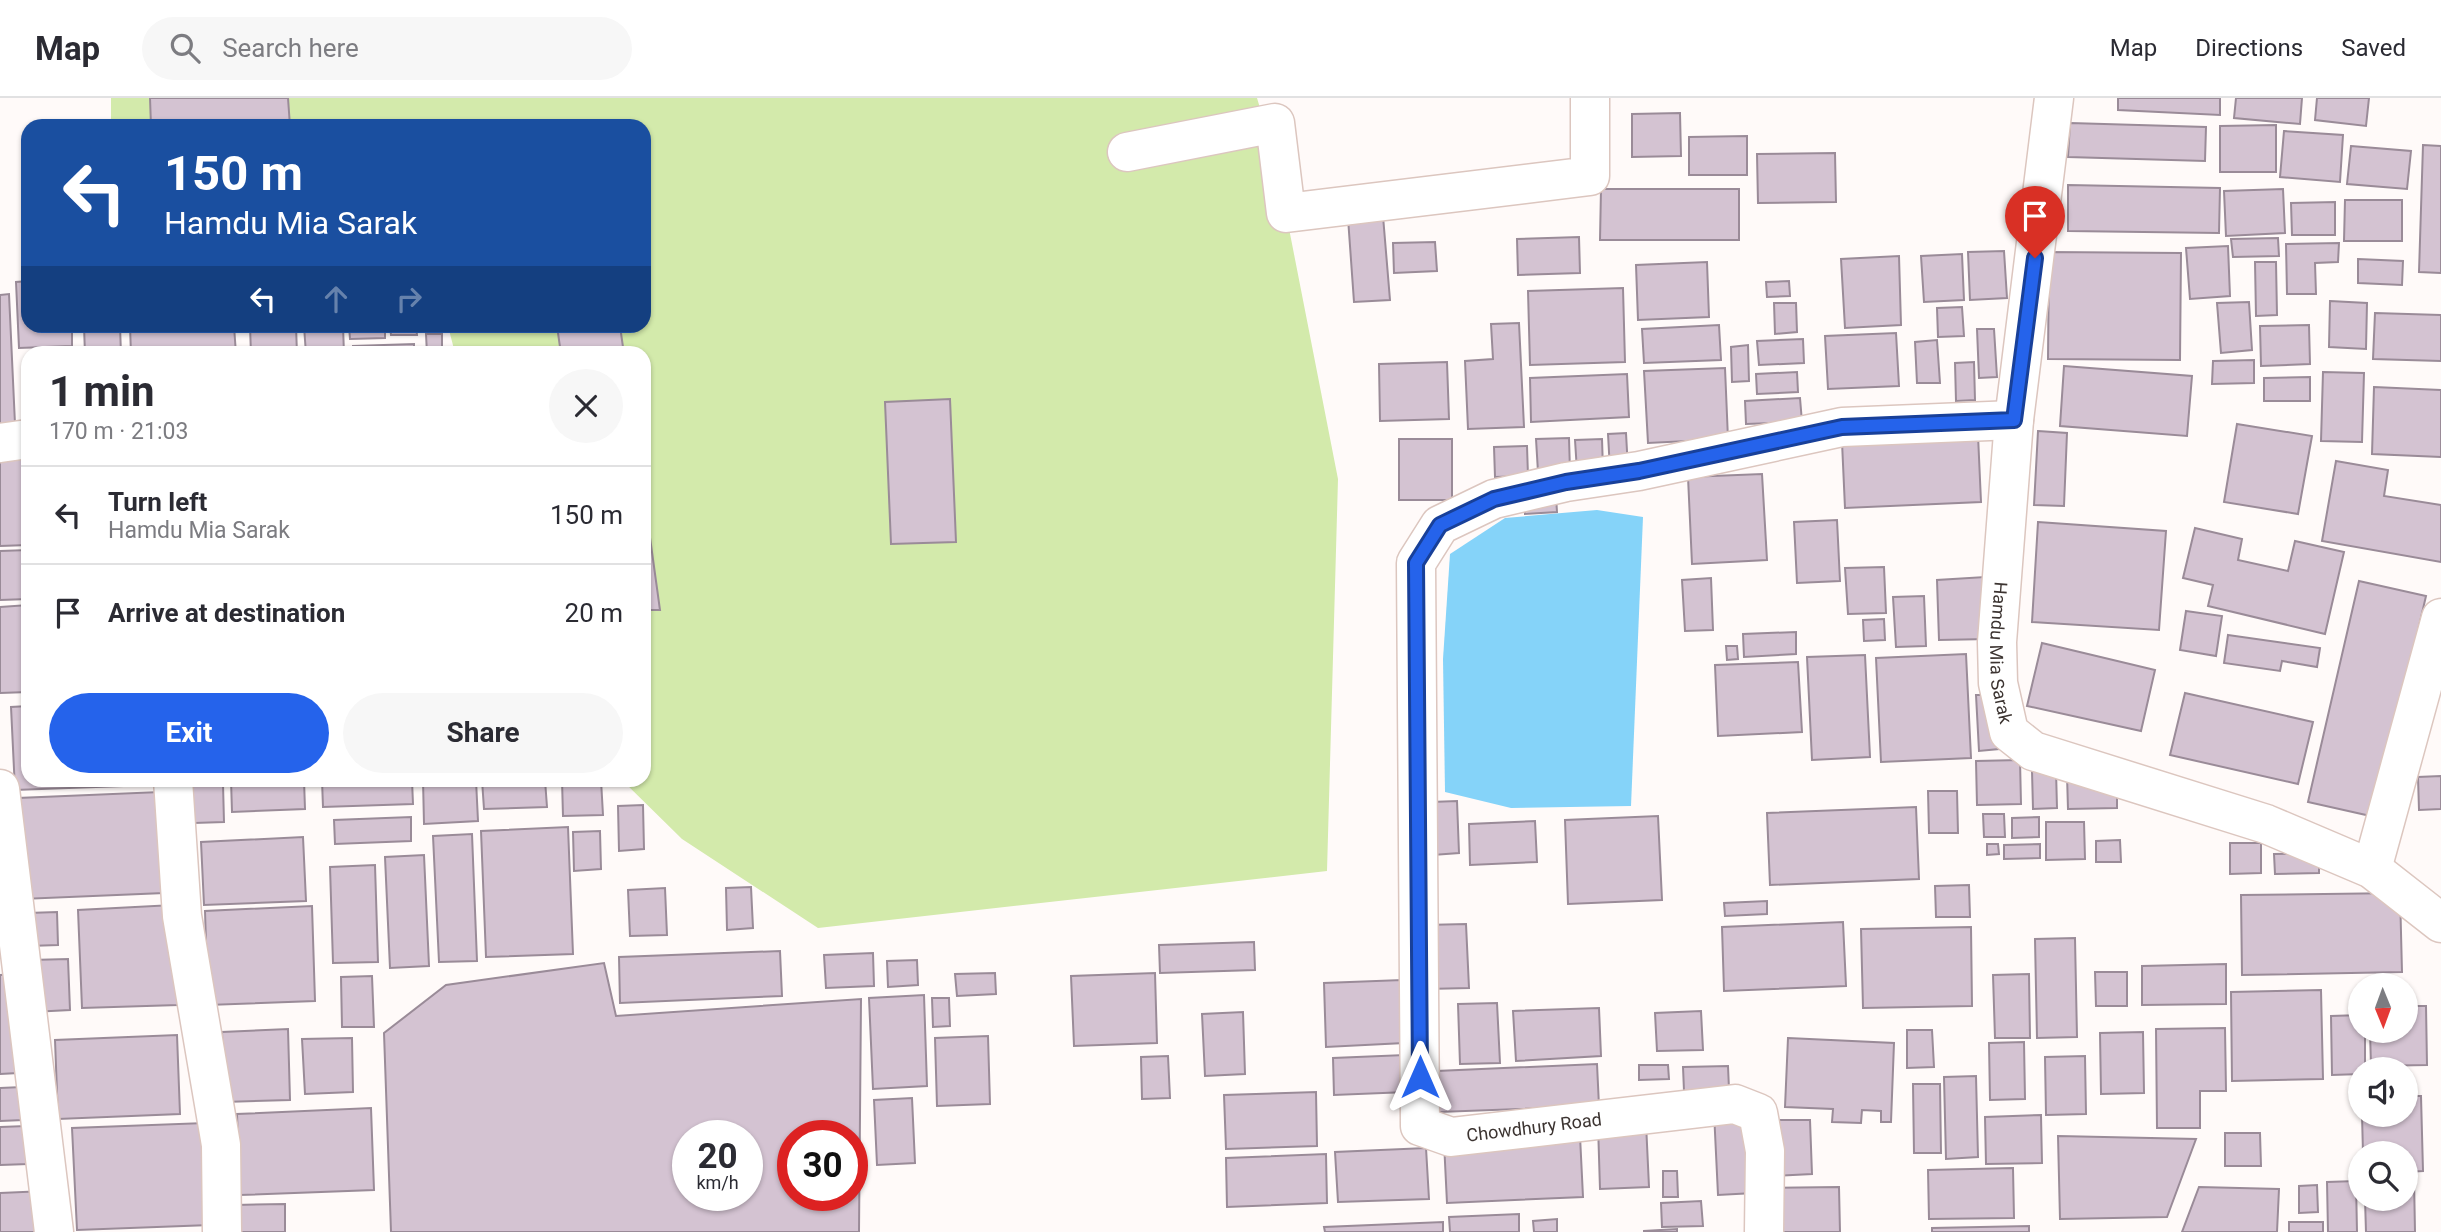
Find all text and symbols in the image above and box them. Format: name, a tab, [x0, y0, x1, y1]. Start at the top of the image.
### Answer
search box	[142, 17, 632, 80]
text: Map	[35, 29, 100, 68]
icon: search	[166, 29, 204, 67]
text: Search here	[222, 33, 359, 63]
text: Map	[2110, 34, 2157, 62]
text: Directions	[2195, 34, 2303, 62]
text: Saved	[2341, 34, 2406, 62]
text: 150 m	[164, 145, 303, 202]
icon: left	[49, 147, 140, 238]
pin	[2005, 186, 2065, 258]
icon: arrive	[2016, 197, 2054, 235]
text: Hamdu Mia Sarak	[164, 204, 417, 242]
icon: left	[244, 280, 282, 318]
icon: ahead	[317, 280, 355, 318]
icon: right	[390, 280, 428, 318]
text: 1 min	[49, 367, 155, 416]
button: close	[549, 369, 623, 443]
text: 170 m · 21:03	[49, 418, 188, 445]
text: Turn left	[108, 487, 207, 517]
icon: left	[49, 496, 87, 534]
text: 150 m	[550, 500, 623, 530]
text: Hamdu Mia Sarak	[108, 517, 290, 544]
street label: Hamdu Mia Sarak	[1986, 581, 2017, 726]
icon: arrive	[49, 594, 87, 632]
text: Arrive at destination	[108, 598, 345, 628]
text: 20 m	[565, 598, 623, 628]
button: Exit	[49, 693, 329, 773]
button: Share	[343, 693, 623, 773]
north arrow	[2348, 973, 2418, 1043]
map controls	[2348, 973, 2418, 1211]
position arrow	[1383, 1040, 1457, 1114]
button: sound	[2348, 1057, 2418, 1127]
street label: Chowdhury Road	[1465, 1108, 1603, 1146]
speed limit sign: 30	[777, 1120, 868, 1211]
text: 20	[697, 1136, 738, 1177]
button: search	[2348, 1141, 2418, 1211]
text: km/h	[696, 1172, 739, 1193]

